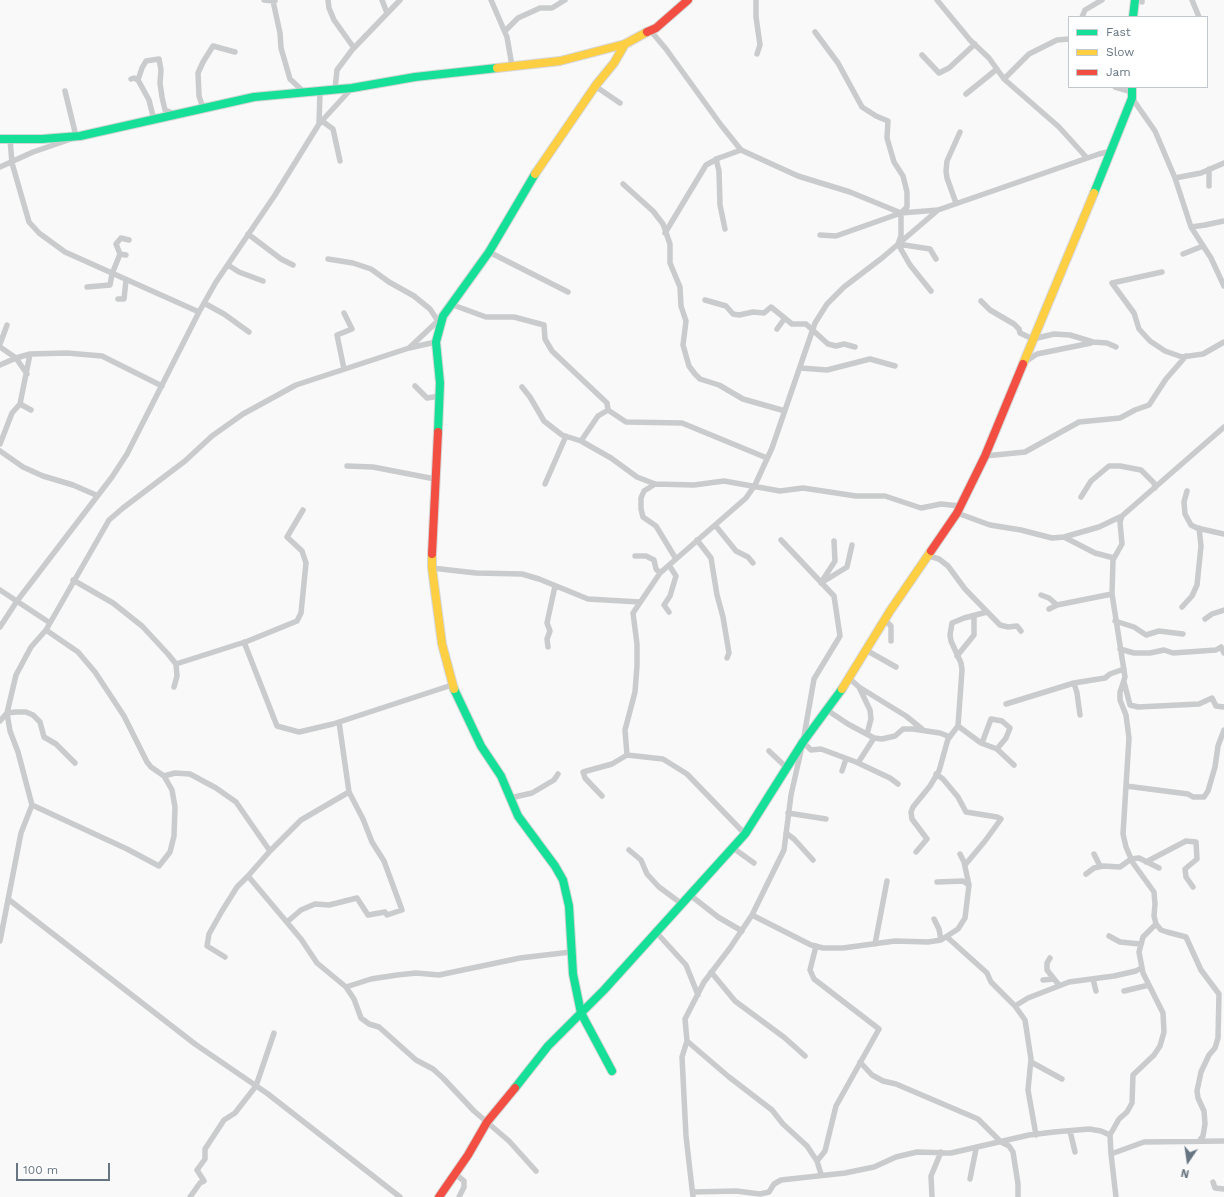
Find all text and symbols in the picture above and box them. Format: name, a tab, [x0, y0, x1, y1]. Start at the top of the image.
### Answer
legend	[1068, 16, 1208, 88]
text: Fast	[1106, 25, 1131, 39]
text: Slow	[1106, 45, 1134, 59]
text: Jam	[1106, 65, 1131, 79]
north arrow	[1168, 1141, 1208, 1181]
scale bar	[18, 1155, 112, 1181]
text: 100 m	[23, 1163, 58, 1177]
text: N	[1180, 1166, 1191, 1180]

